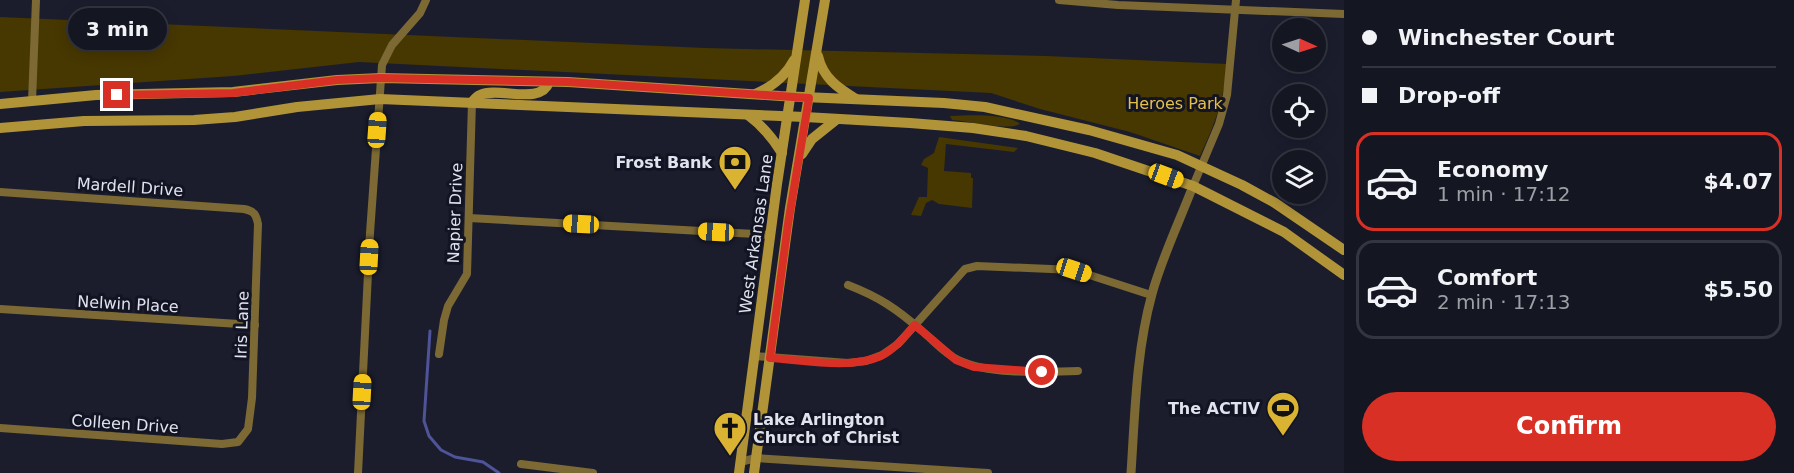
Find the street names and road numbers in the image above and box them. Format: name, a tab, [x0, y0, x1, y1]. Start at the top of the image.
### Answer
street label: West Arkansas Lane	[735, 153, 777, 315]
street label: Napier Drive	[444, 162, 466, 264]
street label: Mardell Drive	[76, 174, 184, 200]
street label: Iris Lane	[231, 291, 253, 359]
street label: Nelwin Place	[77, 292, 179, 316]
street label: Colleen Drive	[71, 411, 179, 437]

